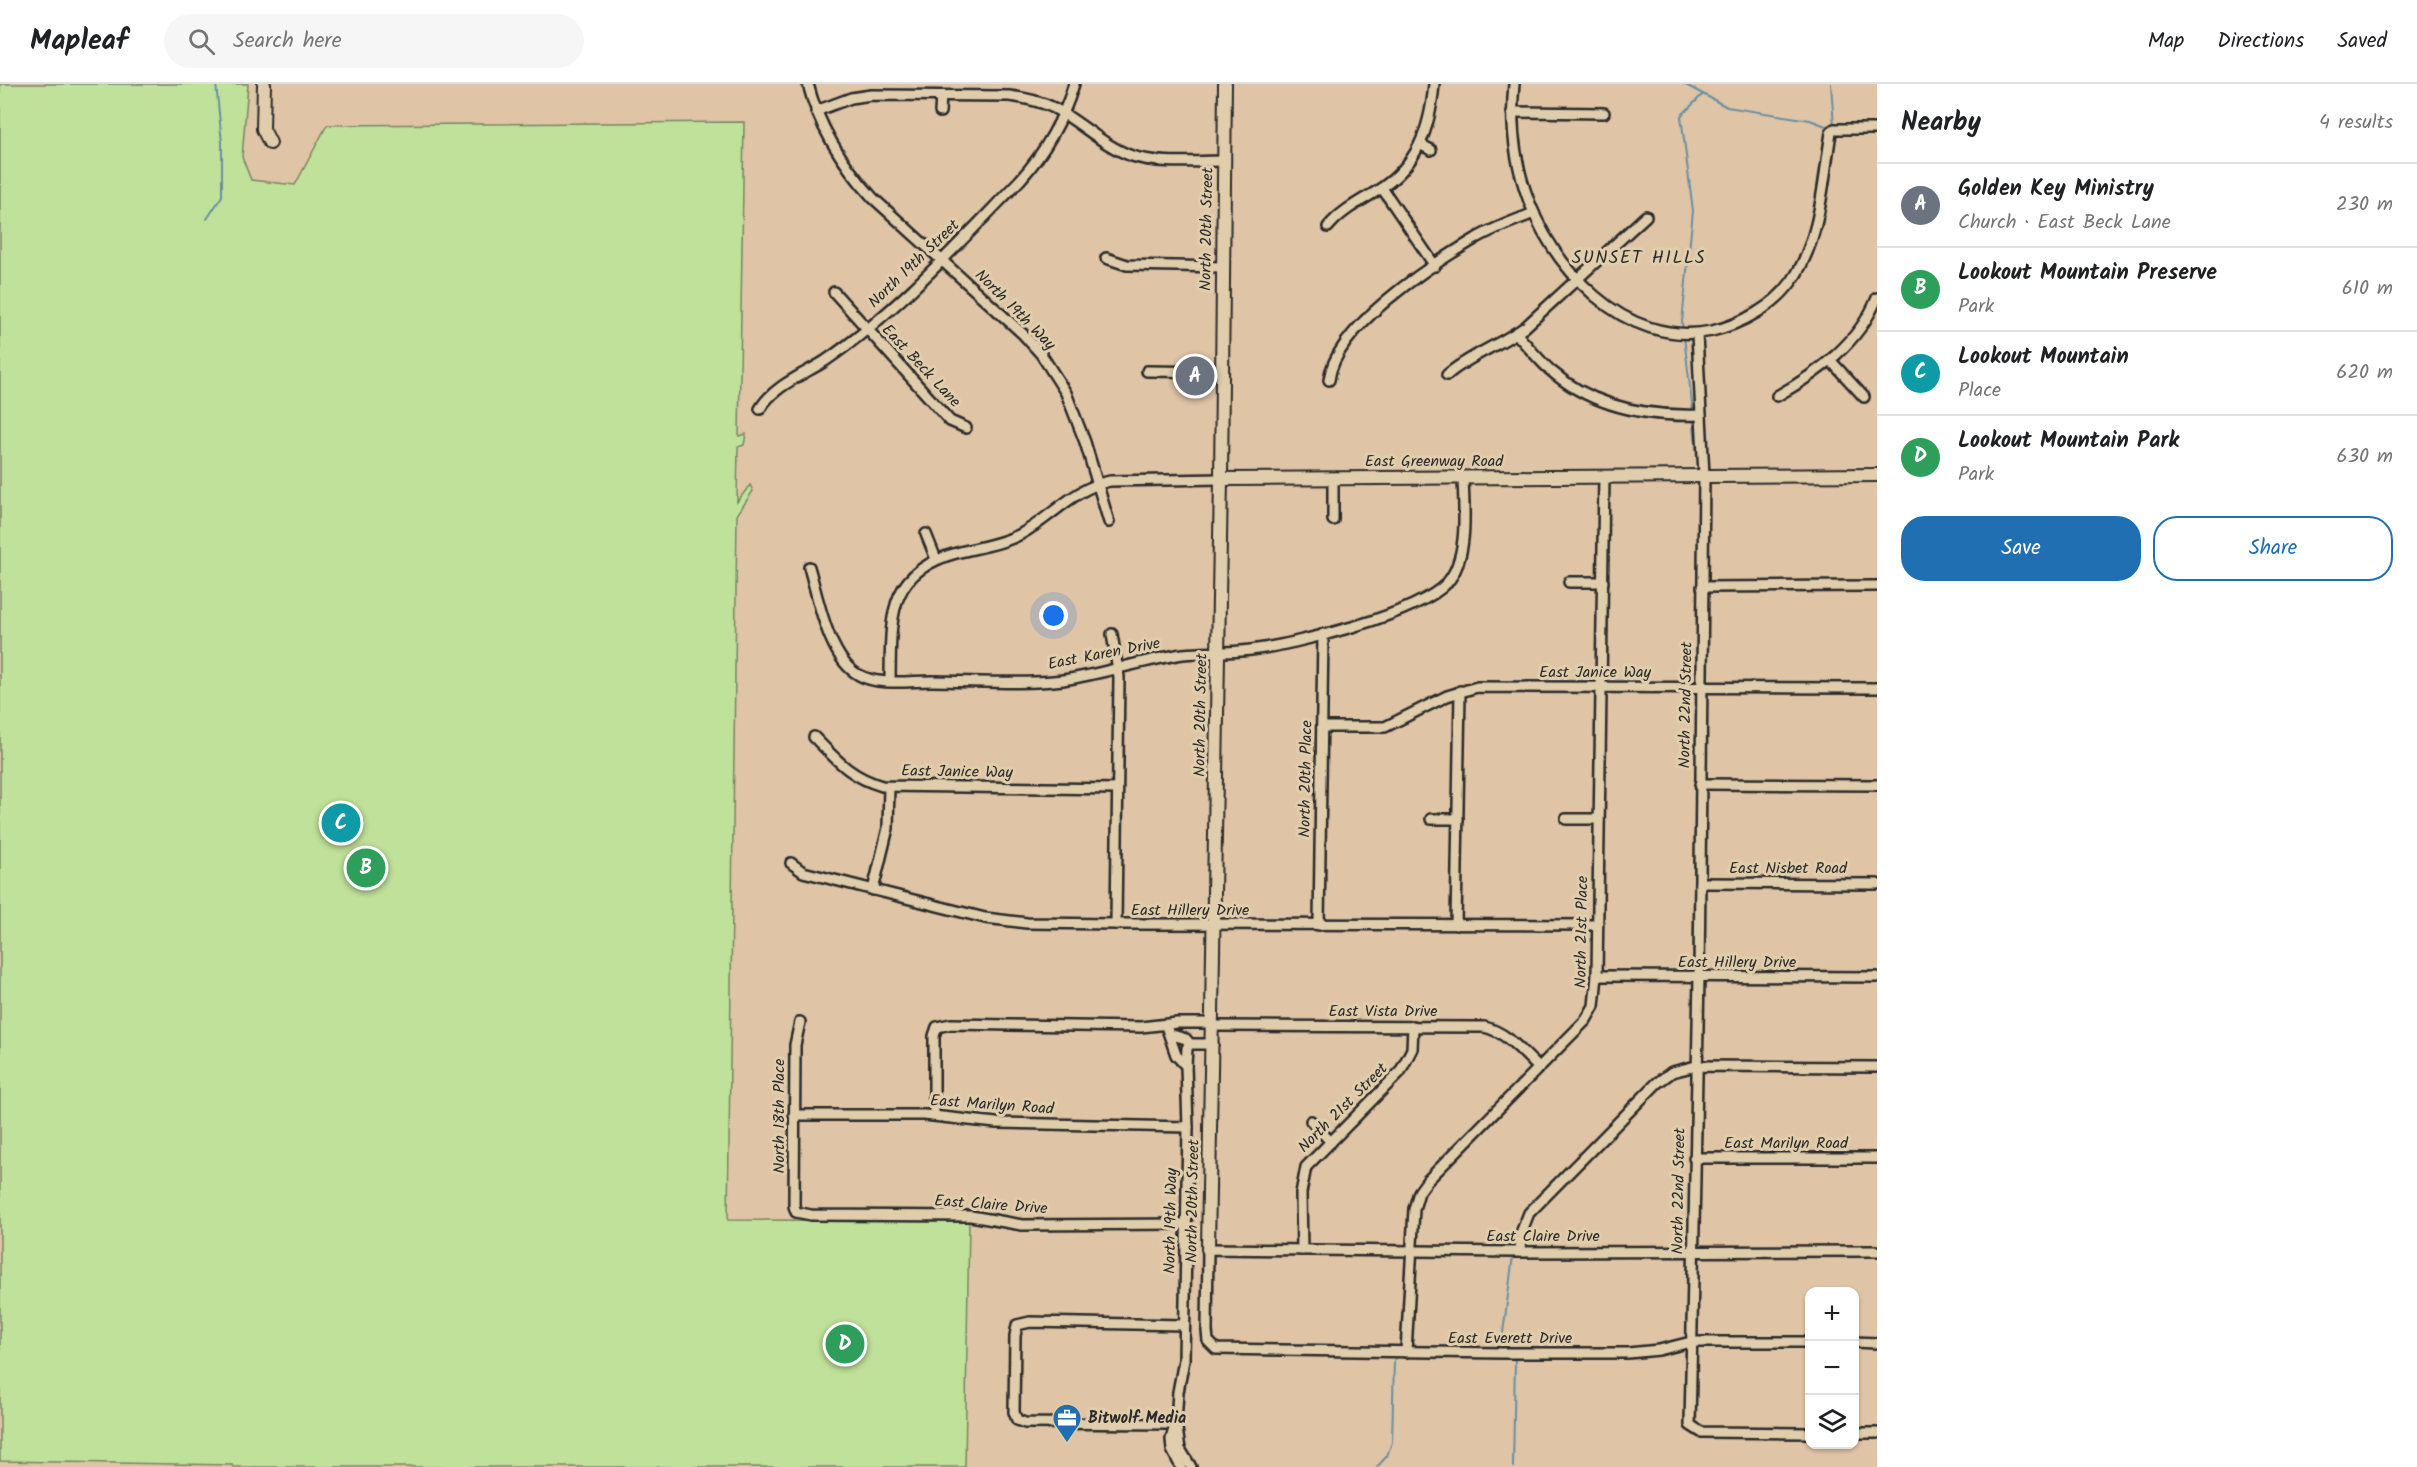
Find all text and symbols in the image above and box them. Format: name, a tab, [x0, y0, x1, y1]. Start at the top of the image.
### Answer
search box	[164, 14, 584, 68]
text: Mapleaf	[30, 19, 128, 64]
text: Search here	[233, 24, 342, 59]
icon: search	[185, 25, 218, 58]
text: Map	[2148, 25, 2184, 58]
text: Directions	[2217, 25, 2304, 58]
text: Saved	[2337, 25, 2387, 58]
text: Nearby	[1901, 102, 1981, 144]
text: 4 results	[2319, 107, 2393, 139]
street label: North 20th Street	[1193, 166, 1221, 291]
text: Golden Key Ministry	[1958, 172, 2154, 207]
text: A	[1914, 189, 1927, 221]
text: 230 m	[2336, 189, 2393, 221]
text: Church · East Beck Lane	[1958, 207, 2171, 239]
street label: North 19th Street	[862, 213, 966, 314]
district label: SUNSET HILLS	[1572, 244, 1706, 273]
text: Lookout Mountain Preserve	[1958, 256, 2217, 291]
street label: North 19th Way	[969, 264, 1062, 357]
text: B	[1914, 273, 1927, 305]
text: 610 m	[2342, 273, 2393, 305]
text: Park	[1958, 291, 1994, 323]
street label: East Beck Lane	[875, 318, 967, 414]
text: Lookout Mountain	[1958, 340, 2129, 375]
pin: A	[1176, 354, 1214, 398]
text: C	[1914, 357, 1927, 389]
text: 620 m	[2336, 357, 2393, 389]
text: Place	[1958, 375, 2001, 407]
text: Lookout Mountain Park	[1958, 424, 2179, 459]
text: D	[1914, 441, 1927, 473]
text: 630 m	[2337, 441, 2393, 473]
street label: East Greenway Road	[1365, 449, 1504, 474]
text: Park	[1958, 459, 1994, 491]
button: Save	[1901, 516, 2141, 581]
button: Share	[2153, 516, 2393, 581]
your location	[1039, 601, 1068, 630]
street label: East Karen Drive	[1046, 631, 1162, 677]
street label: North 22nd Street	[1672, 641, 1700, 769]
street label: North 20th Street	[1187, 652, 1215, 777]
street label: East Janice Way	[1539, 660, 1651, 685]
street label: North 20th Place	[1292, 720, 1320, 838]
street label: East Janice Way	[901, 759, 1014, 785]
pin: C	[322, 800, 360, 846]
pin: B	[346, 846, 386, 890]
street label: East Nisbet Road	[1729, 856, 1848, 881]
street label: North 21st Place	[1569, 875, 1595, 989]
street label: East Hillery Drive	[1131, 898, 1249, 923]
street label: East Hillery Drive	[1678, 950, 1796, 975]
street label: East Vista Drive	[1329, 999, 1437, 1024]
street label: North 21st Street	[1292, 1057, 1394, 1159]
street label: North 18th Place	[767, 1059, 792, 1173]
street label: East Marilyn Road	[929, 1088, 1056, 1122]
street label: North 22nd Street	[1665, 1127, 1693, 1255]
street label: East Marilyn Road	[1724, 1131, 1849, 1156]
street label: North 20th Street	[1179, 1138, 1207, 1263]
street label: North 19th Way	[1158, 1167, 1184, 1274]
street label: East Claire Drive	[934, 1189, 1048, 1221]
street label: East Claire Drive	[1486, 1224, 1600, 1249]
map controls	[1805, 1287, 1859, 1449]
button: +	[1805, 1287, 1859, 1341]
pin: D	[826, 1322, 864, 1366]
street label: East Everett Drive	[1448, 1326, 1572, 1351]
button: −	[1805, 1341, 1859, 1395]
button: layers	[1805, 1395, 1859, 1449]
office icon: Bitwolf Media	[1051, 1402, 1083, 1444]
place label: Bitwolf Media	[1088, 1406, 1186, 1431]

